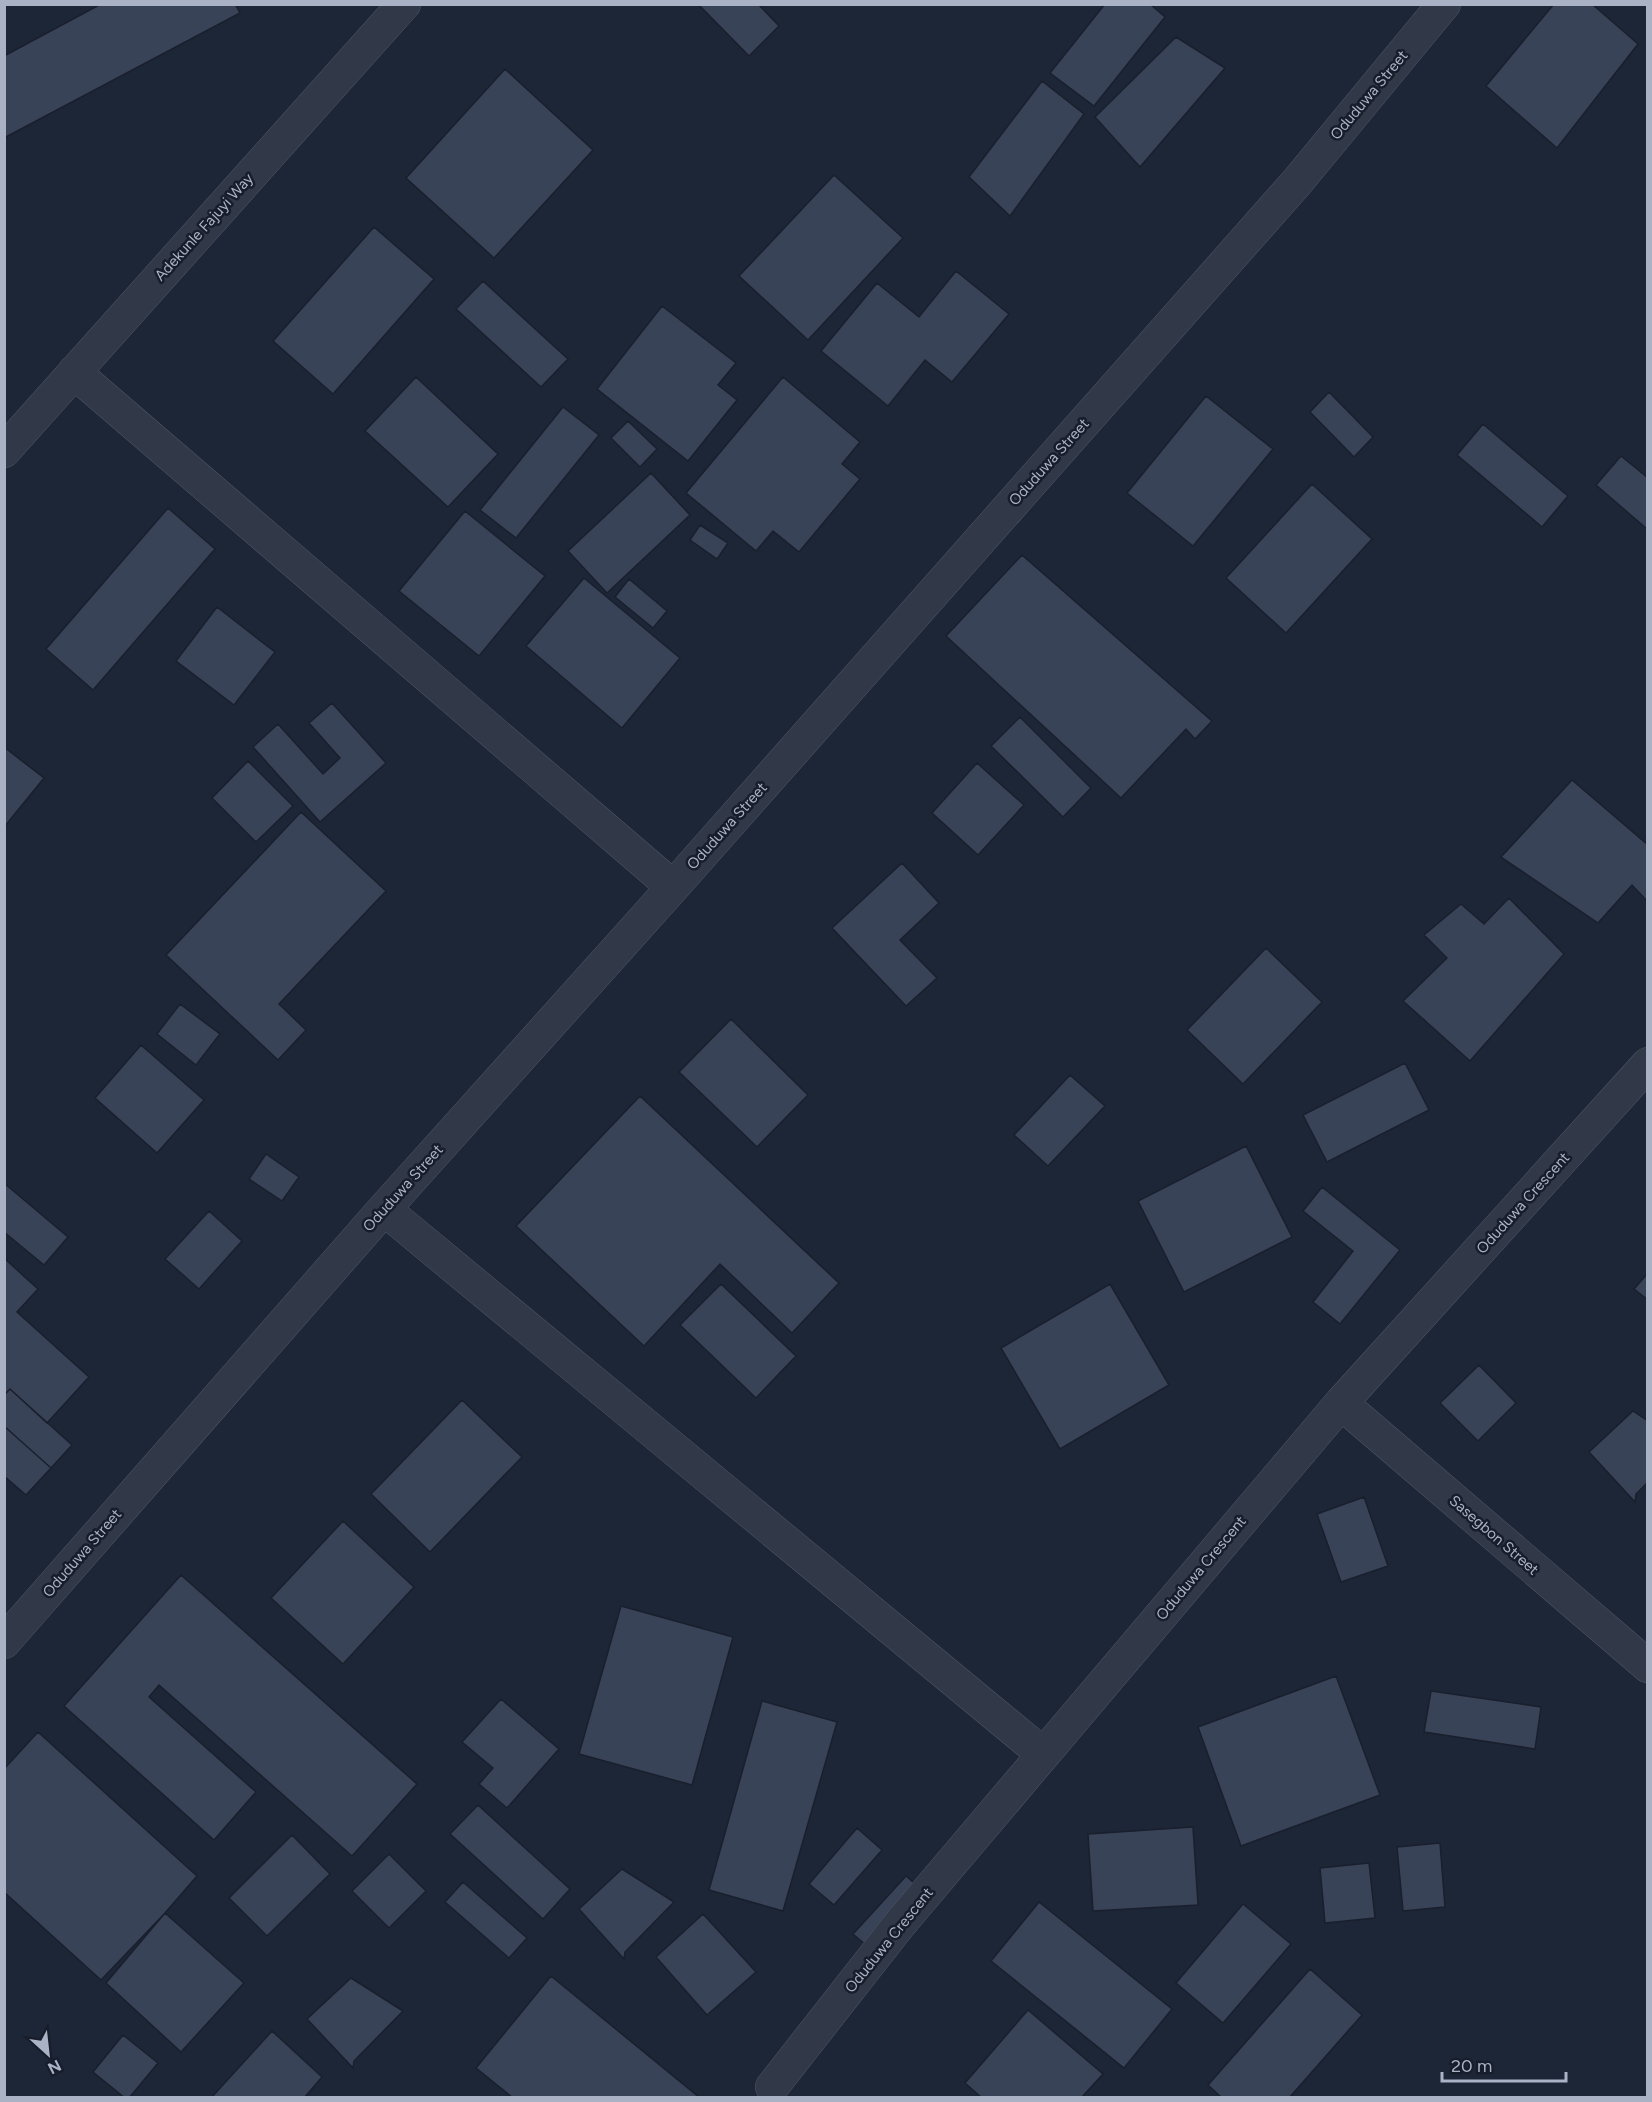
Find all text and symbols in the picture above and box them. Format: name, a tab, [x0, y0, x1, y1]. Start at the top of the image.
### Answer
street label: Oduduwa Street	[1326, 46, 1412, 143]
street label: Adekunle Fajuyi Way	[151, 169, 257, 285]
street label: Oduduwa Street	[1005, 415, 1093, 509]
street label: Oduduwa Street	[683, 779, 771, 873]
street label: Oduduwa Street	[359, 1141, 447, 1235]
street label: Oduduwa Crescent	[1473, 1148, 1574, 1257]
street label: Sasegbon Street	[1446, 1491, 1543, 1579]
street label: Oduduwa Street	[39, 1505, 125, 1601]
street label: Oduduwa Crescent	[1152, 1512, 1250, 1624]
street label: Oduduwa Crescent	[841, 1883, 937, 1996]
north arrow	[18, 2024, 78, 2084]
scale bar	[1442, 2045, 1566, 2083]
text: 20 m	[1451, 2055, 1492, 2077]
text: N	[45, 2056, 64, 2078]

